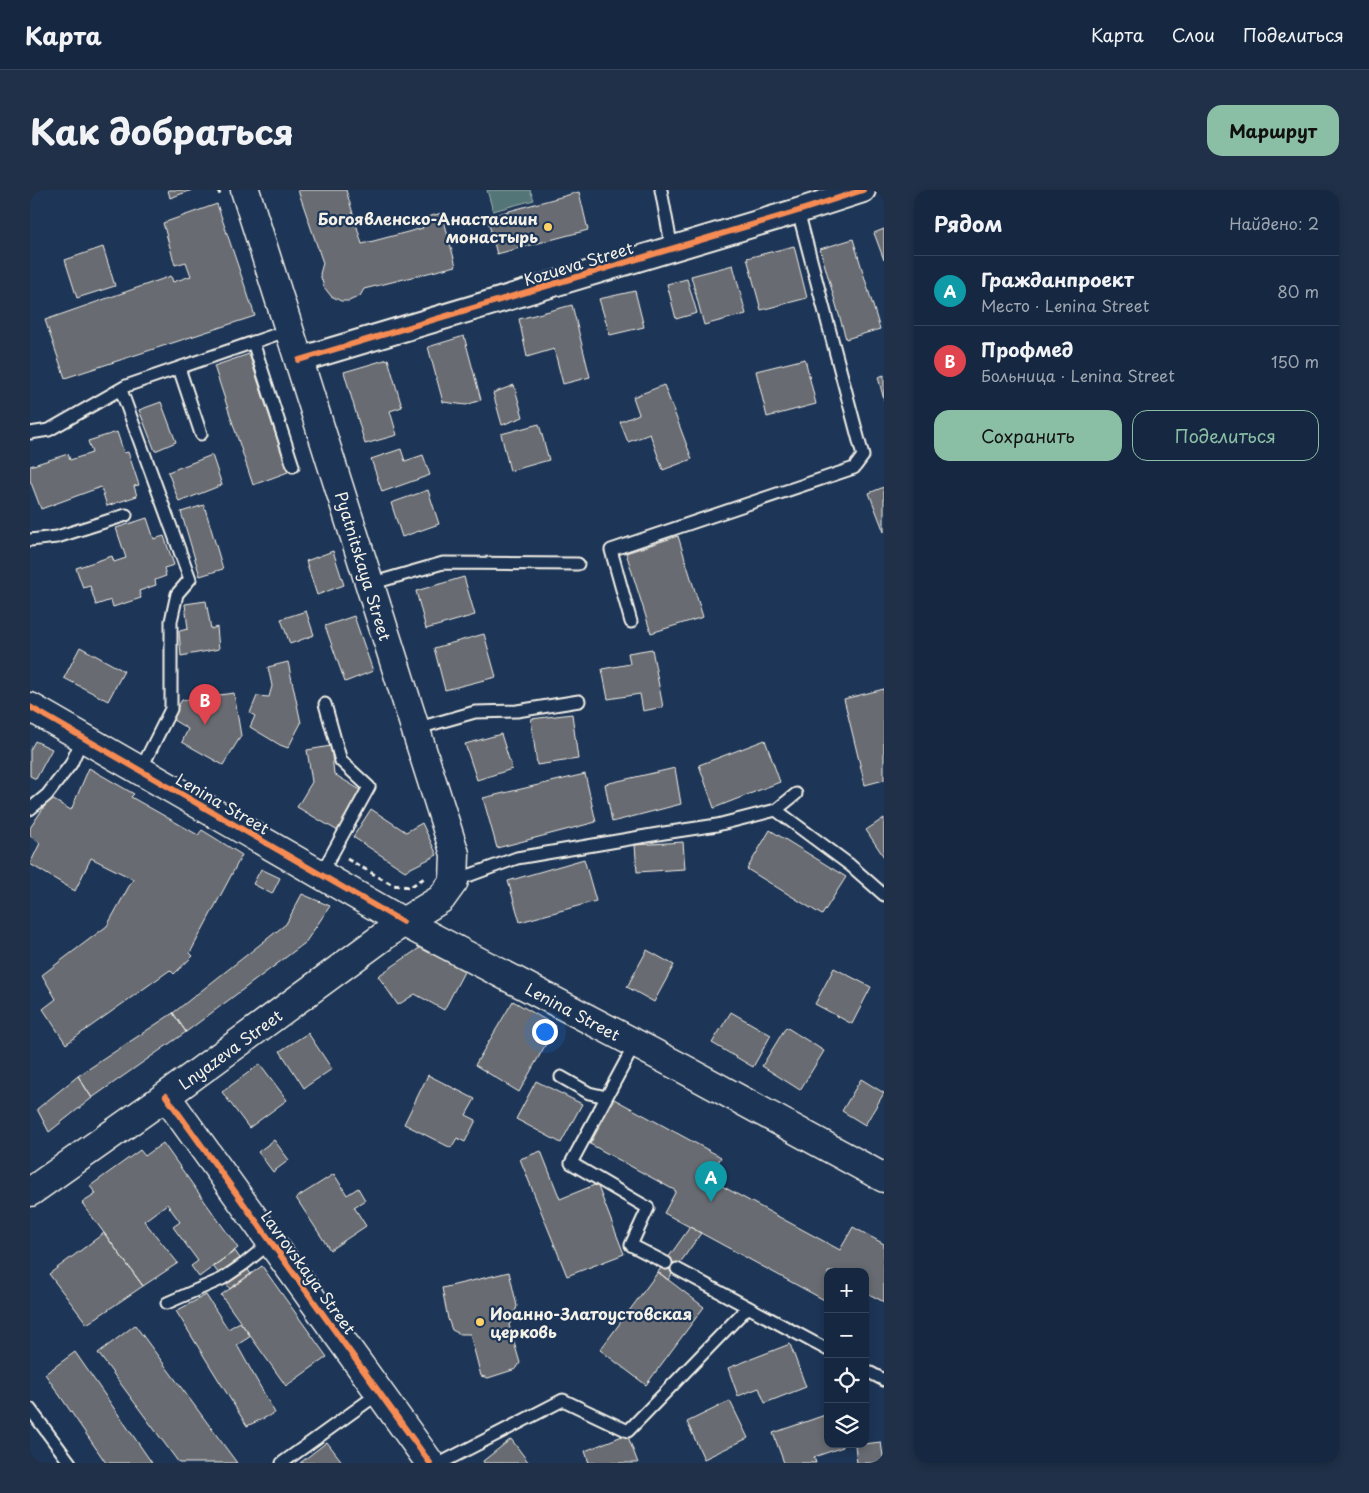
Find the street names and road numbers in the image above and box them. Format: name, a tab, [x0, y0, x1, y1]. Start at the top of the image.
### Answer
street label: Kozueva Street	[520, 235, 636, 291]
street label: Pyatnitskaya Street	[330, 489, 398, 644]
street label: Lenina Street	[172, 767, 275, 840]
street label: Lenina Street	[521, 976, 625, 1046]
street label: Lnyazeva Street	[173, 1003, 287, 1095]
street label: Lavrovskaya Street	[256, 1205, 362, 1339]

